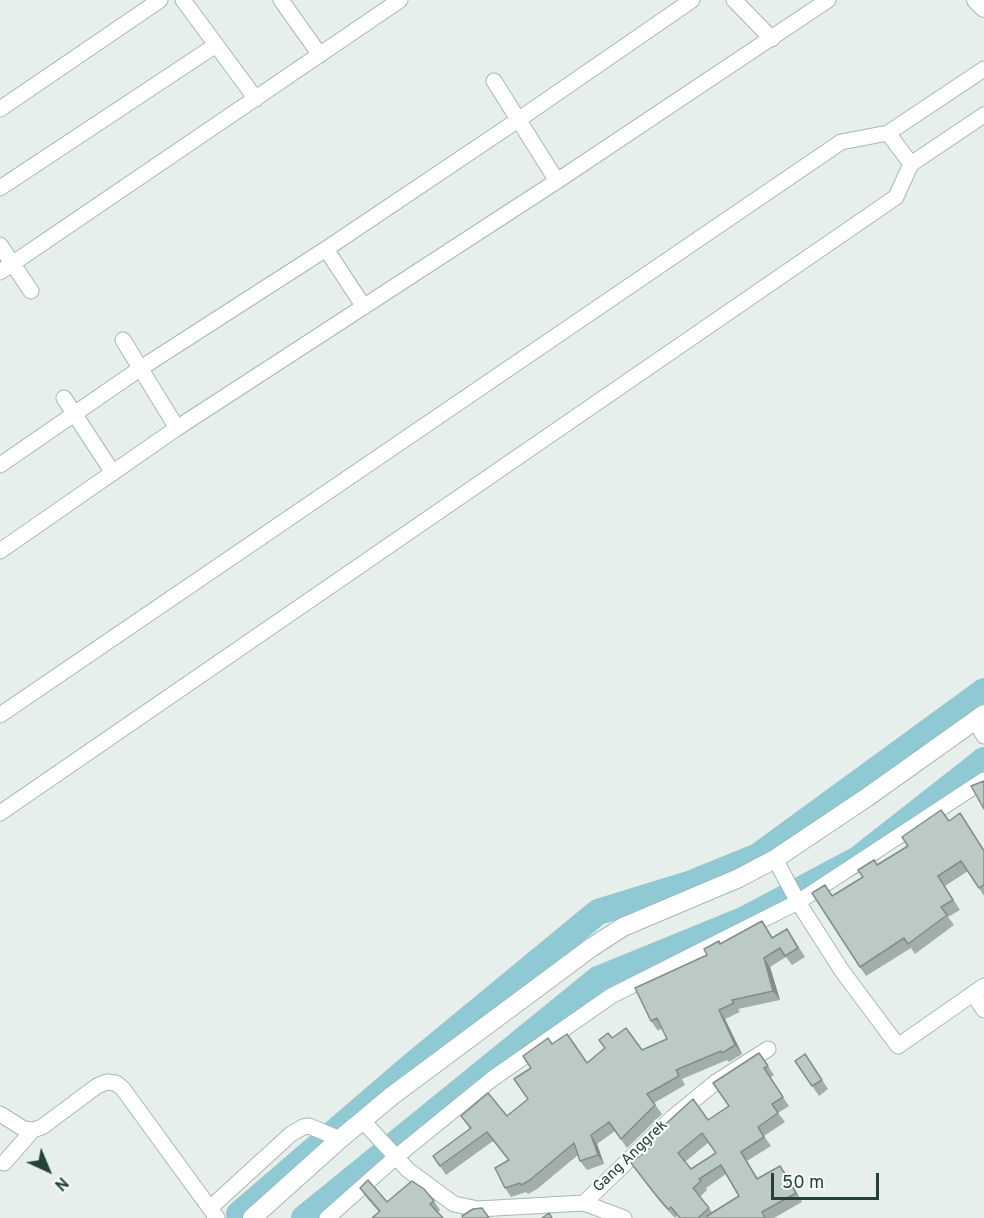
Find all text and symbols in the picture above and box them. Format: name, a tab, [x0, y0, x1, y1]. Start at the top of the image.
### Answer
street label: Gang Anggrek	[590, 1117, 672, 1197]
north arrow	[18, 1140, 78, 1200]
scale bar	[774, 1161, 882, 1199]
text: N	[49, 1172, 72, 1194]
text: 50 m	[782, 1172, 824, 1195]

